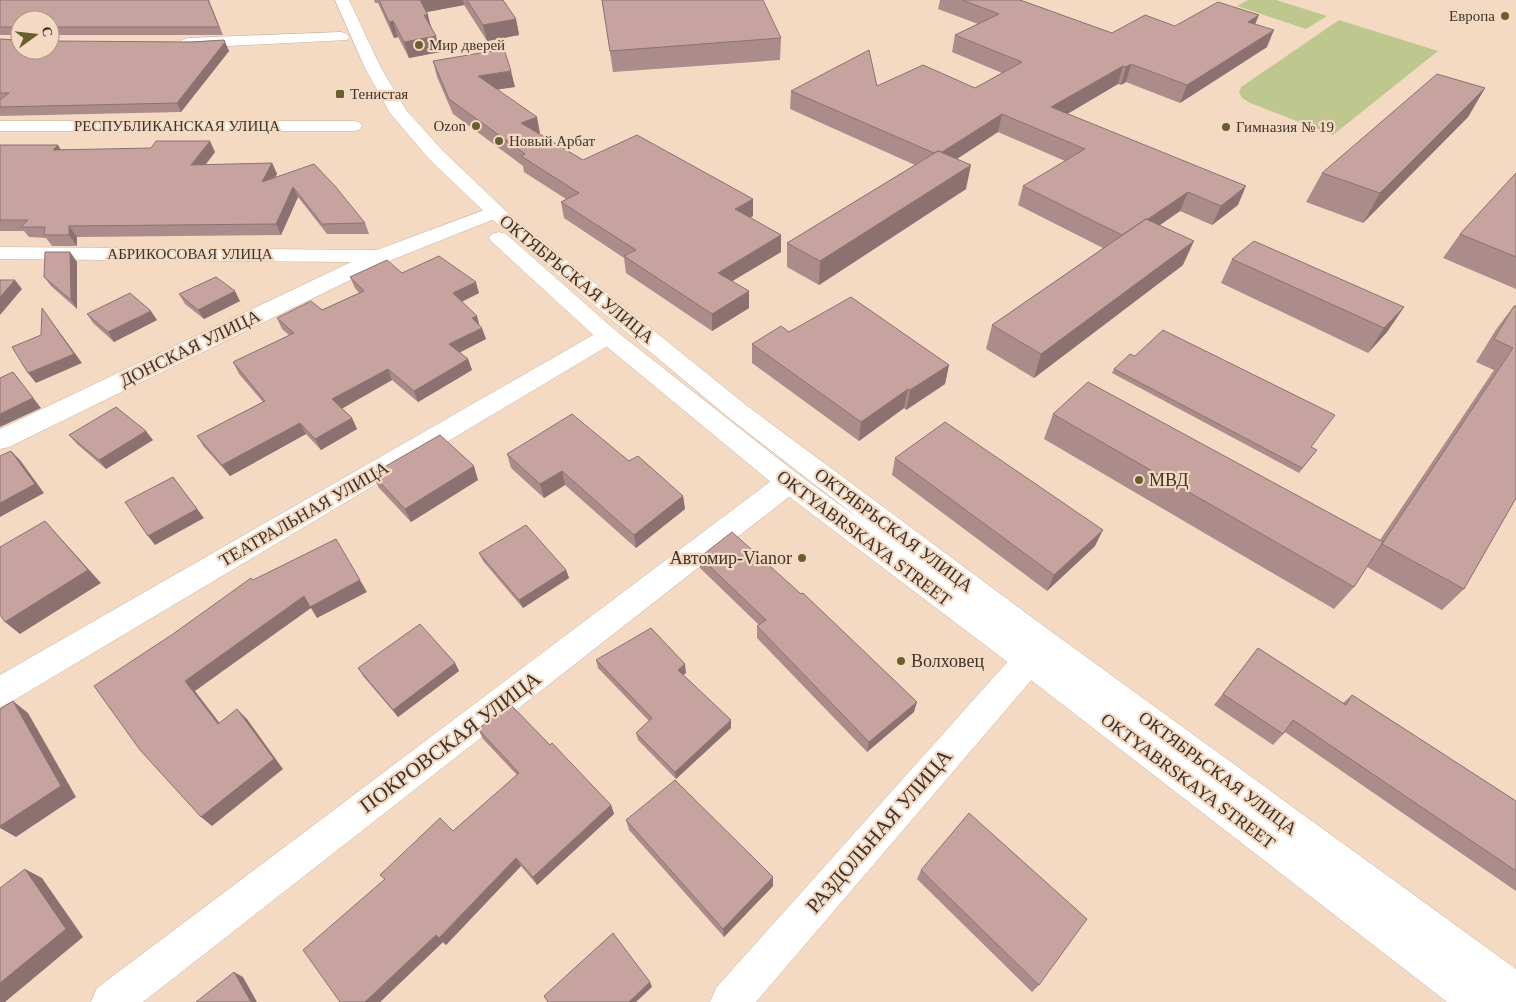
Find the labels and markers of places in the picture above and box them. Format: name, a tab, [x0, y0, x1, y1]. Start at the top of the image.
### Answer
place label: Европа	[1449, 8, 1495, 24]
marker: Европа	[1499, 10, 1511, 22]
place label: Мир дверей	[429, 37, 505, 53]
marker: Мир дверей	[413, 39, 425, 51]
place label: Тенистая	[350, 86, 408, 102]
marker: Тенистая	[334, 88, 346, 100]
place label: Ozon	[434, 118, 466, 134]
place label: Гимназия № 19	[1236, 119, 1334, 135]
marker: Ozon	[470, 120, 482, 132]
marker: Гимназия № 19	[1220, 121, 1232, 133]
place label: Новый Арбат	[509, 133, 596, 149]
marker: Новый Арбат	[493, 135, 505, 147]
place label: МВД	[1149, 470, 1189, 490]
marker: МВД	[1133, 474, 1145, 486]
place label: Автомир-Vianor	[670, 548, 792, 568]
marker: Автомир-Vianor	[796, 552, 808, 564]
place label: Волховец	[911, 651, 984, 671]
marker: Волховец	[895, 655, 907, 667]

